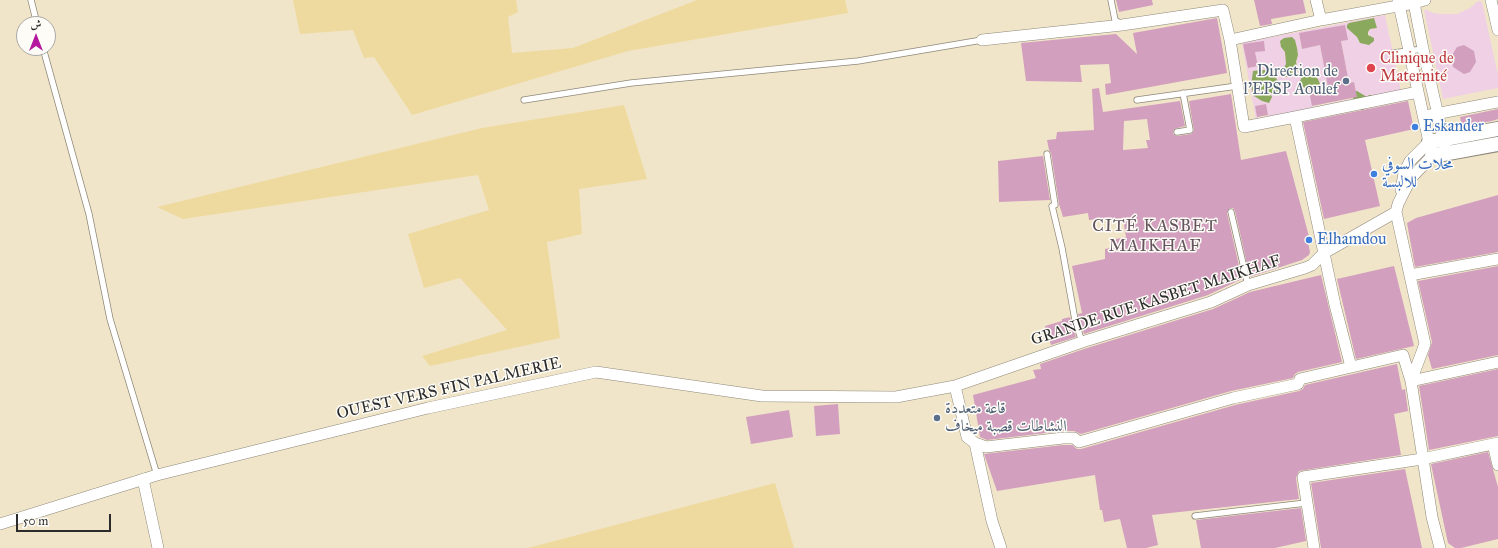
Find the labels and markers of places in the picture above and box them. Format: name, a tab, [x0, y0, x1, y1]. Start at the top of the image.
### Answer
place label: Clinique de Maternité	[1380, 49, 1454, 87]
place label: Direction de l'EPSP Aoulef	[1244, 62, 1338, 100]
marker: Clinique de Maternité	[1365, 62, 1377, 74]
marker: Direction de l'EPSP Aoulef	[1341, 76, 1351, 86]
place label: Eskander	[1423, 117, 1484, 137]
marker: Eskander	[1410, 122, 1420, 132]
place label: محلات السوفي للالبسة	[1382, 155, 1453, 193]
marker: محلات السوفي للالبسة	[1369, 169, 1379, 179]
place label: Elhamdou	[1317, 230, 1387, 250]
marker: Elhamdou	[1304, 235, 1314, 245]
place label: قاعة متعددة النشاطات قصبة ميخاف	[945, 399, 1067, 437]
marker: قاعة متعددة النشاطات قصبة ميخاف	[932, 413, 942, 423]

